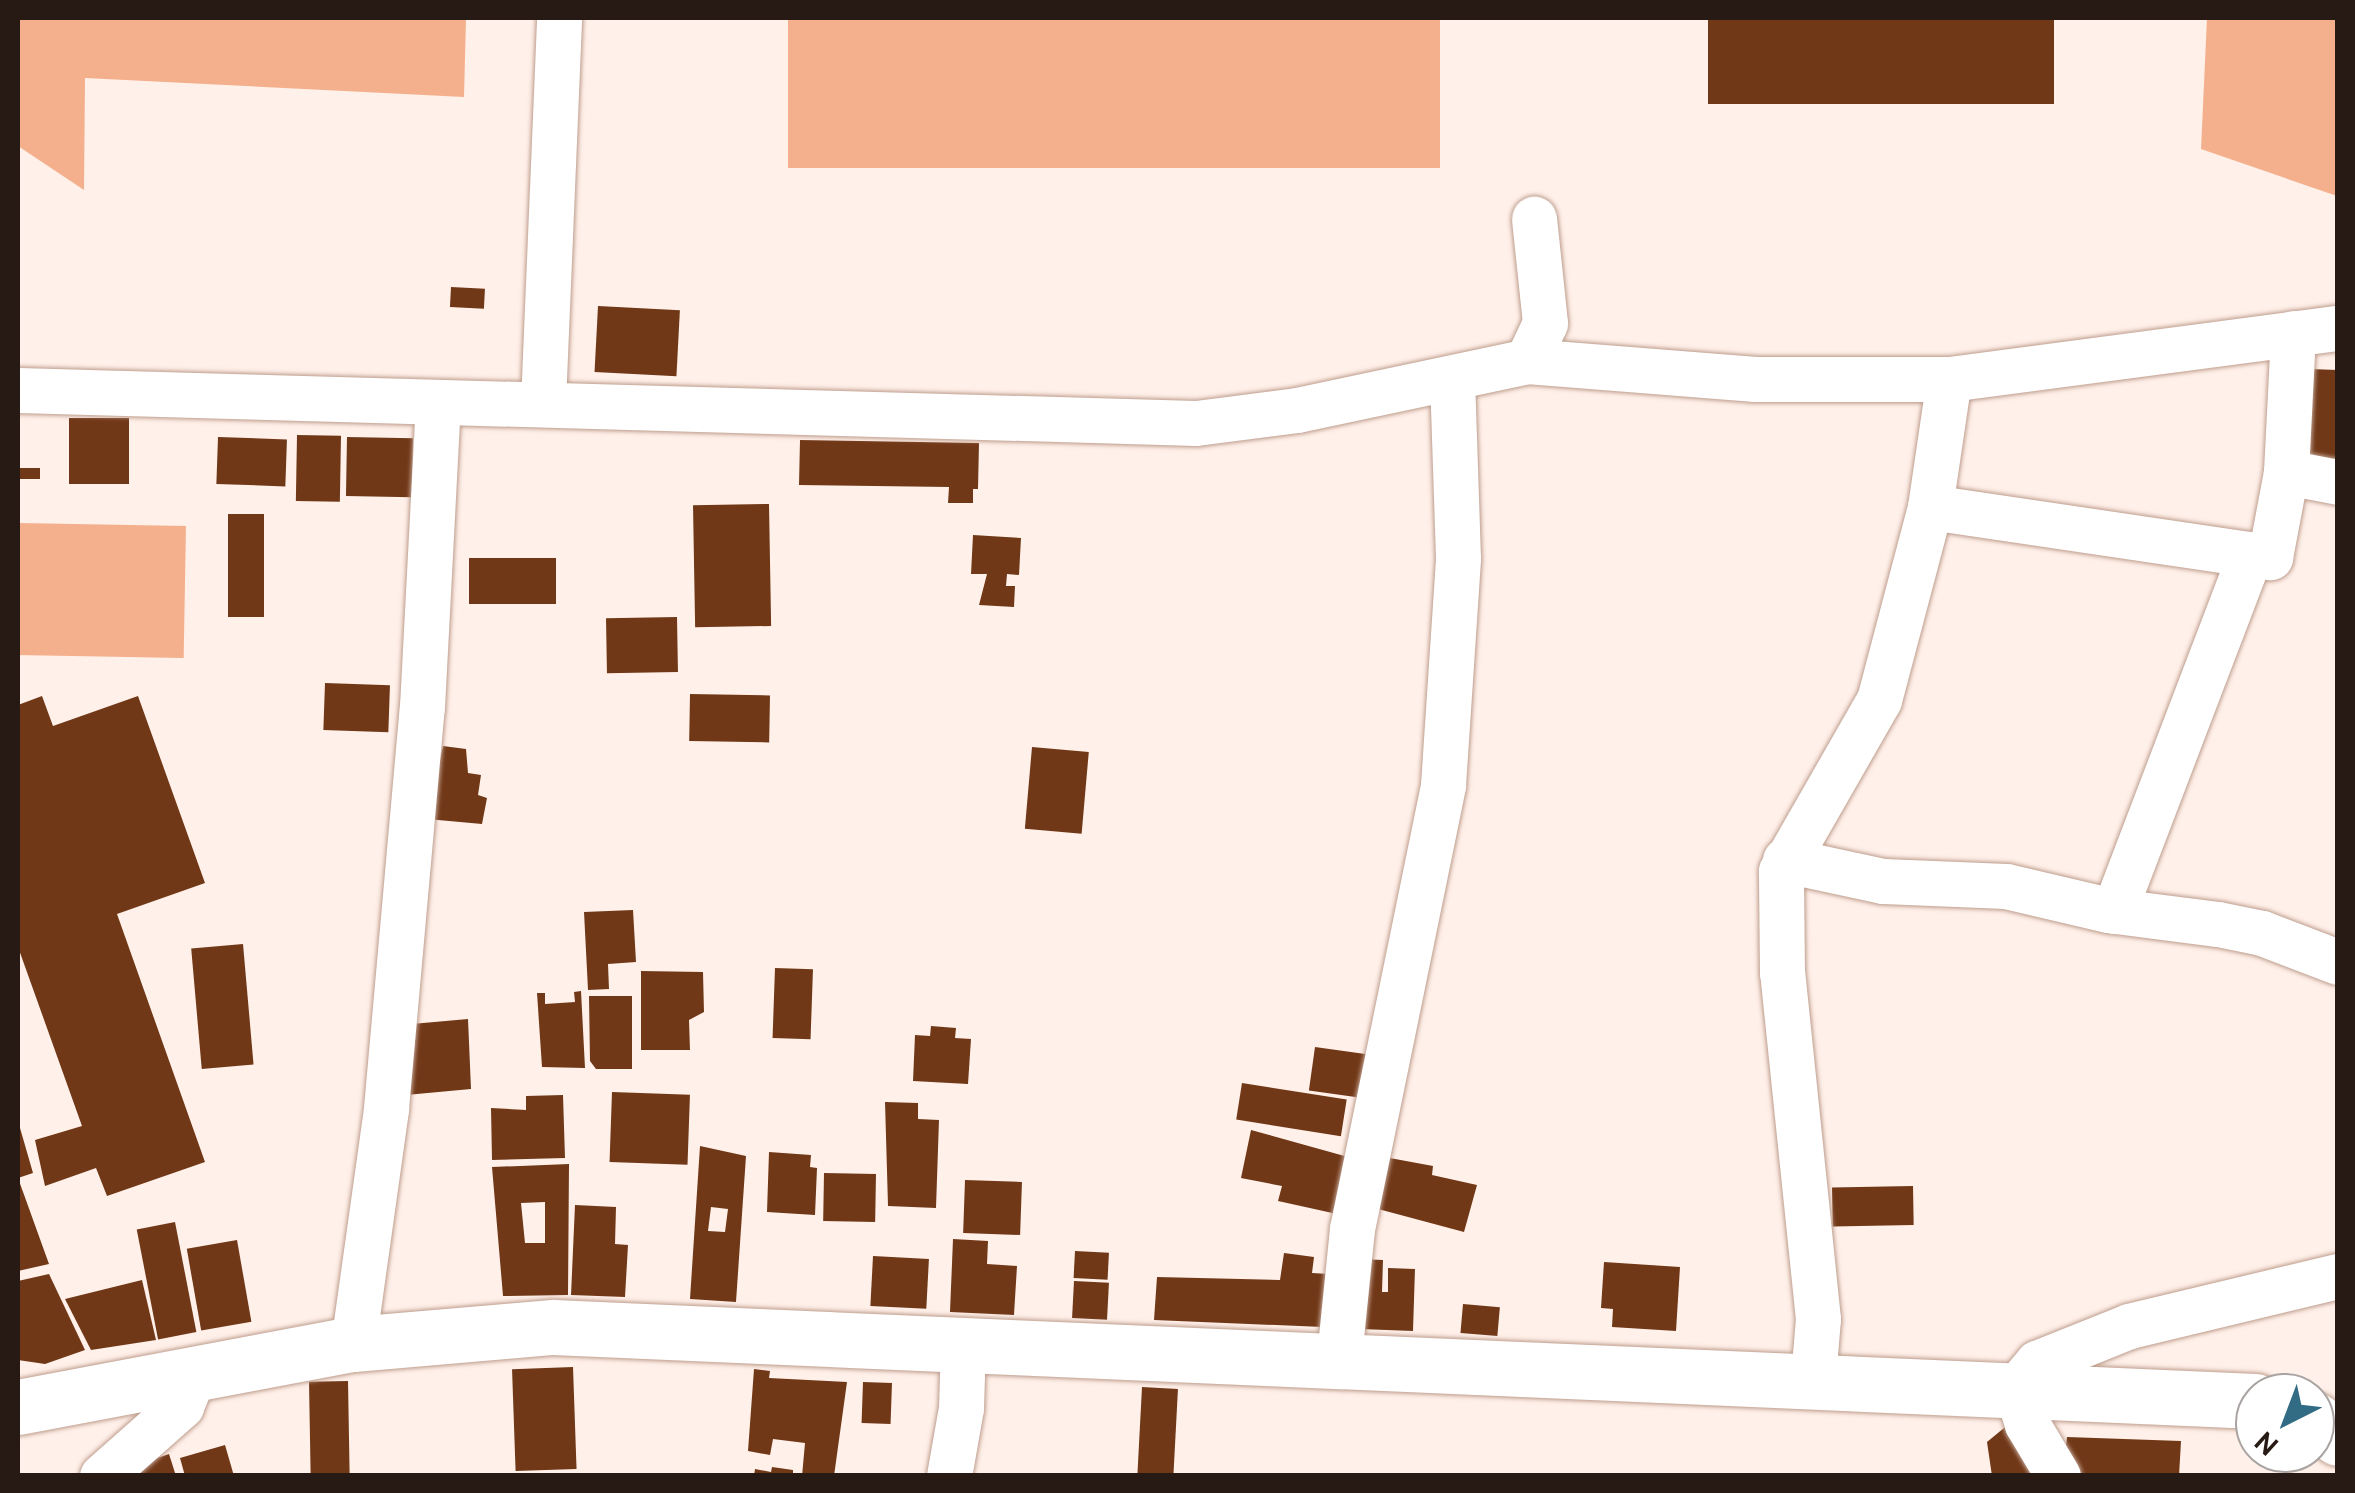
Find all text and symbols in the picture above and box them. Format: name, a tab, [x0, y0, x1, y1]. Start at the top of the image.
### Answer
north arrow	[2235, 1373, 2335, 1473]
text: N	[2248, 1425, 2285, 1463]

